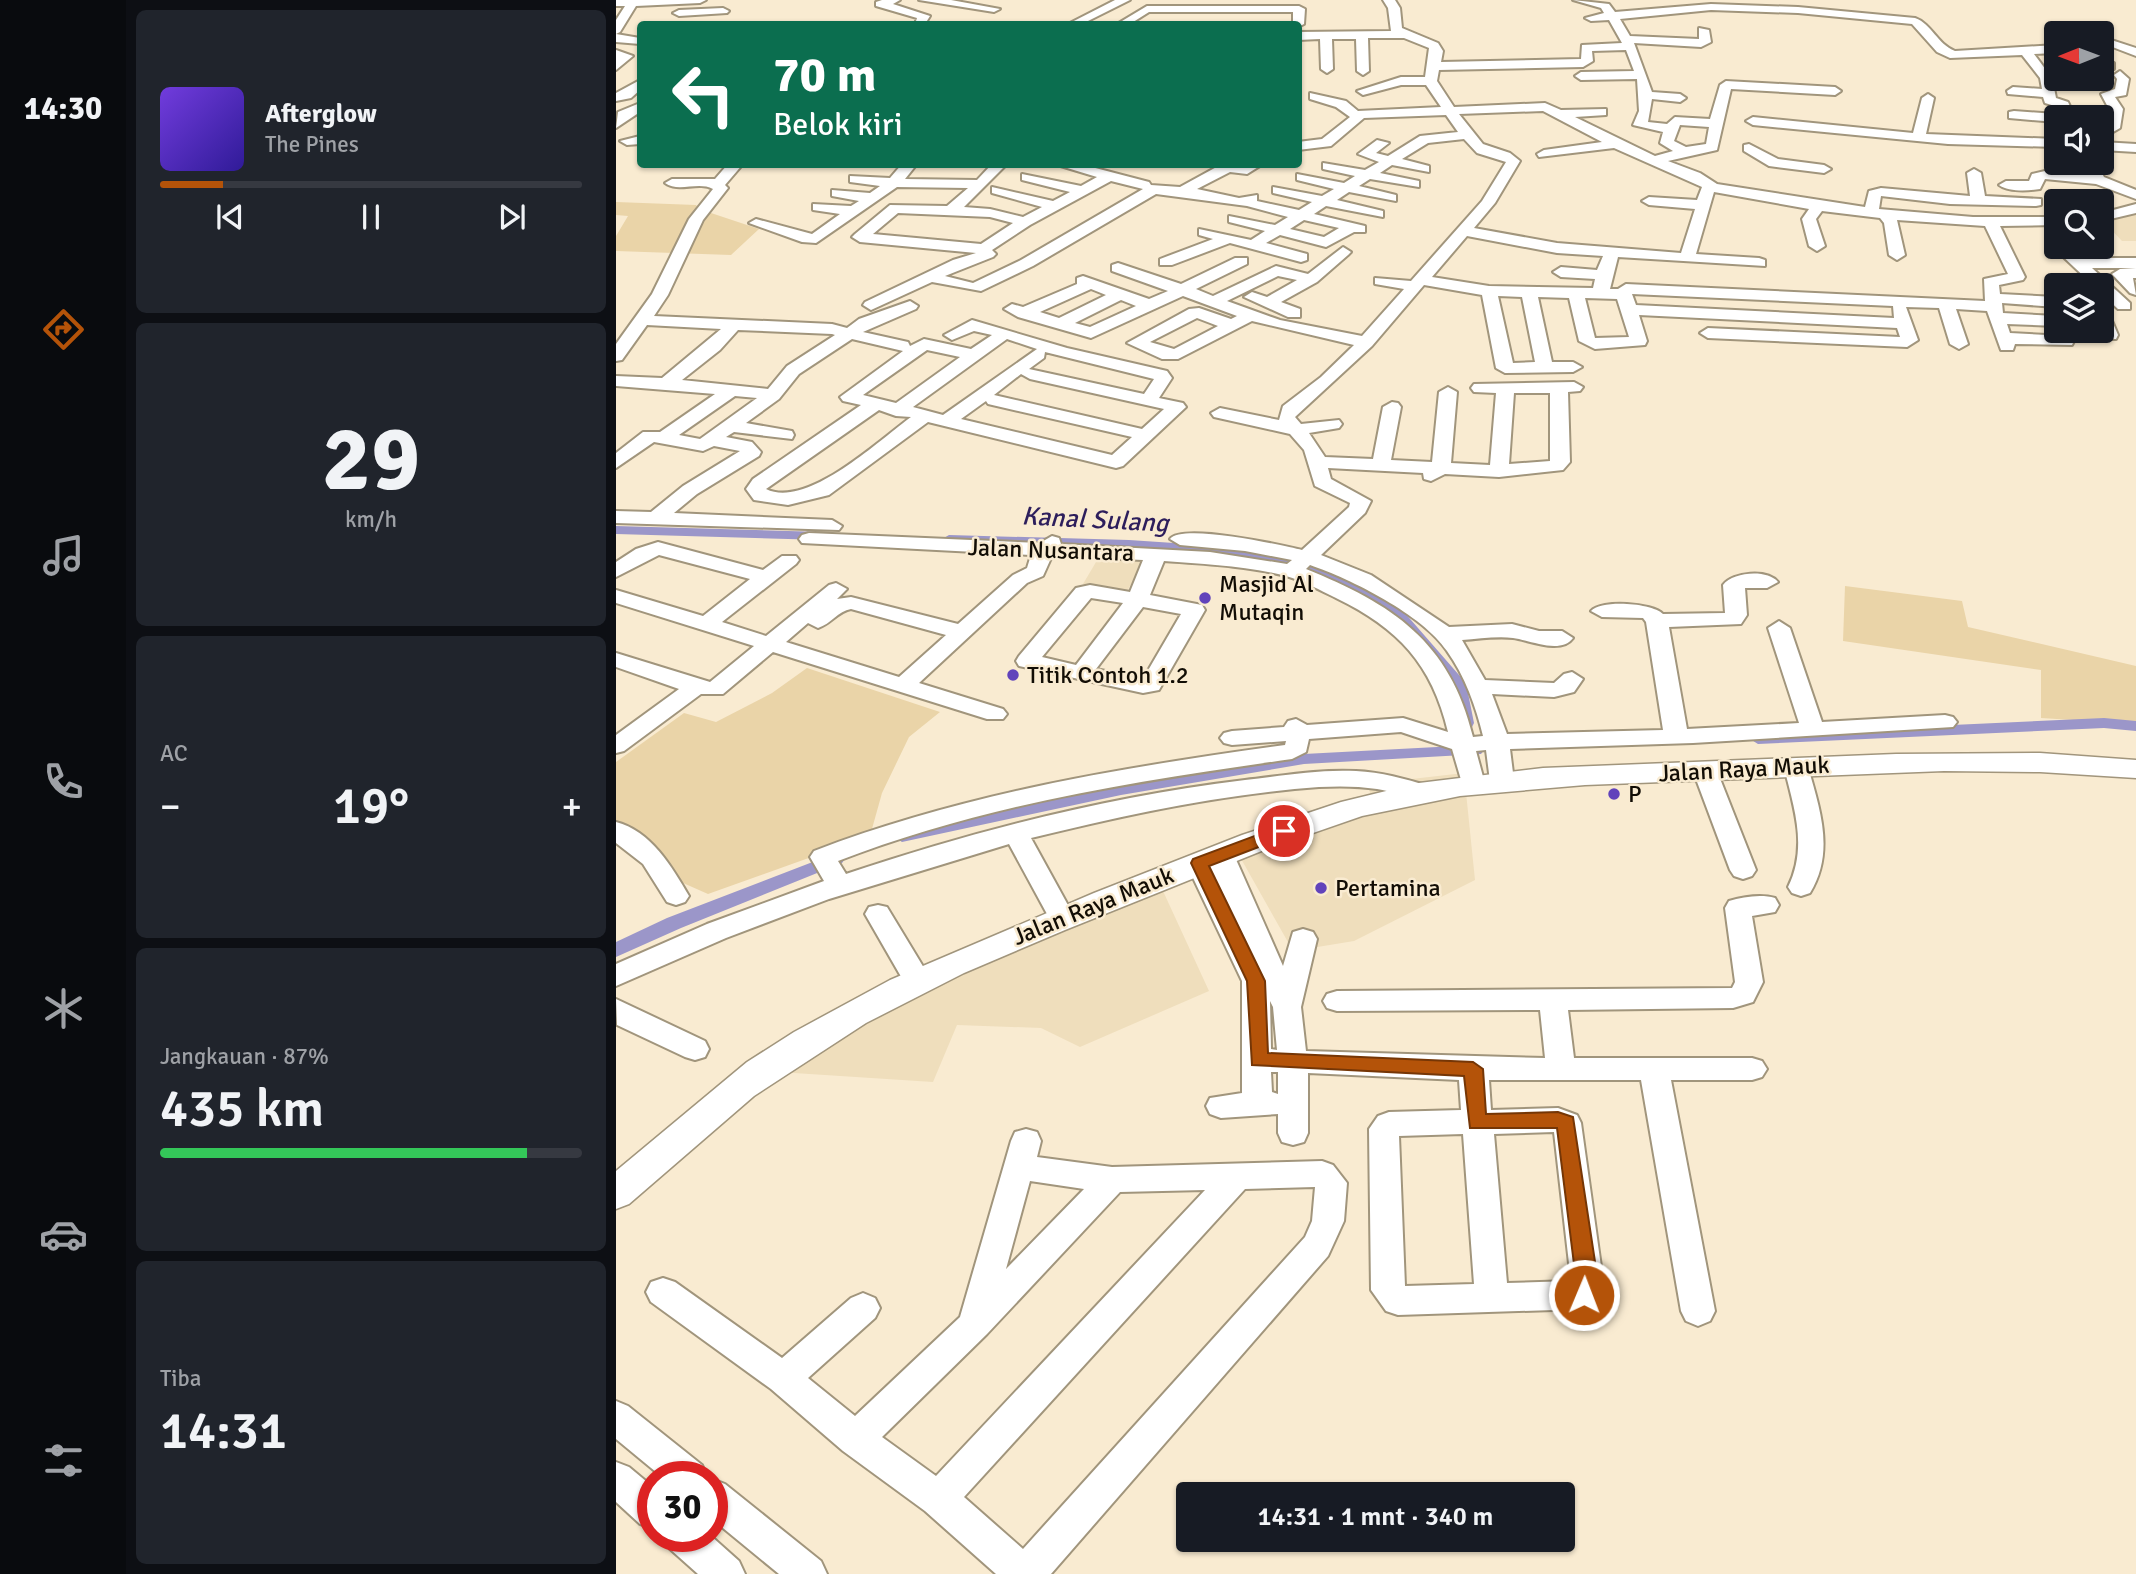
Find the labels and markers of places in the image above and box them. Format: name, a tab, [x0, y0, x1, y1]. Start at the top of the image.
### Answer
place label: Masjid Al Mutaqin	[1219, 569, 1314, 627]
marker: Masjid Al Mutaqin	[1197, 590, 1213, 606]
place label: Titik Contoh 1.2	[1027, 660, 1189, 690]
marker: Titik Contoh 1.2	[1005, 667, 1021, 683]
place label: P	[1628, 779, 1642, 809]
marker: P	[1606, 786, 1622, 802]
pin	[1254, 801, 1314, 861]
place label: Pertamina	[1335, 873, 1441, 903]
marker: Pertamina	[1313, 880, 1329, 896]

